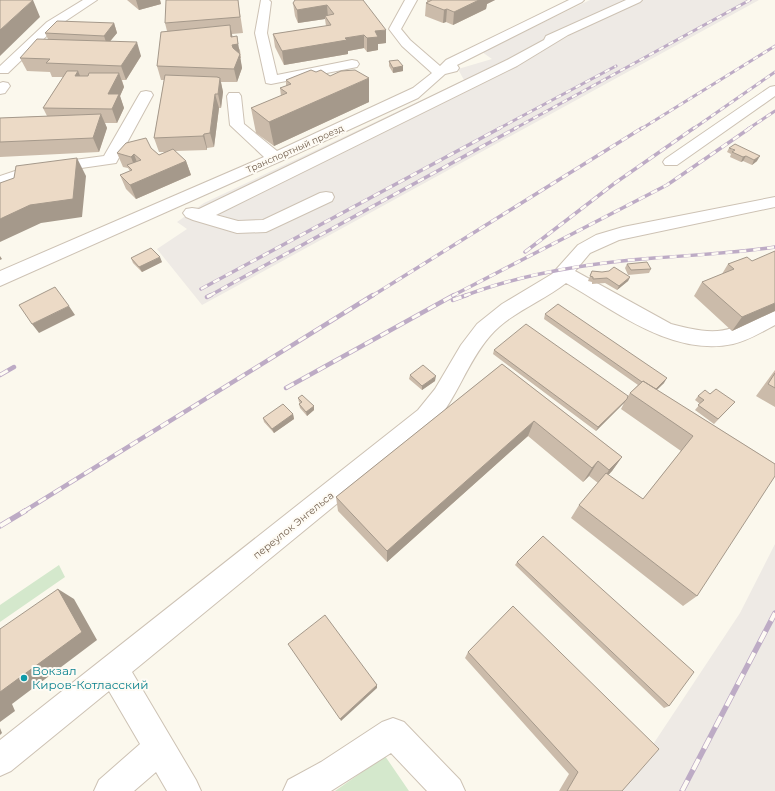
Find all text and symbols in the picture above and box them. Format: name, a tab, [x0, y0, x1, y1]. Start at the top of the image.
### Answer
street label: Транспортный проезд	[244, 122, 345, 175]
street label: переулок Энгельса	[250, 489, 336, 562]
place label: Вокзал Киров-Котласский	[32, 663, 149, 692]
marker: Вокзал Киров-Котласский	[19, 673, 29, 683]

